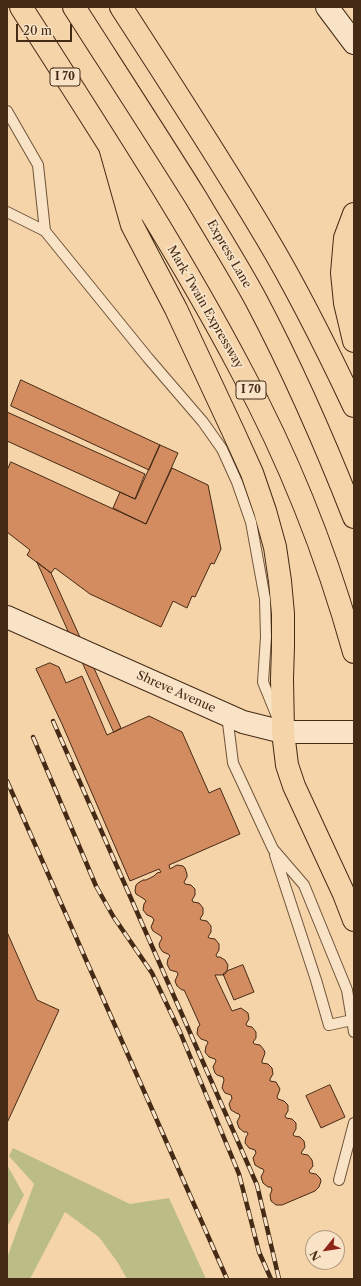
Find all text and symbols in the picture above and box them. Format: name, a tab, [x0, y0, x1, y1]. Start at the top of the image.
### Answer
scale bar	[18, 16, 74, 42]
text: 20 m	[23, 23, 52, 38]
road number: I 70	[50, 68, 80, 86]
street label: Express Lane	[204, 217, 254, 291]
street label: Mark Twain Expressway	[164, 243, 246, 371]
road number: I 70	[236, 381, 266, 399]
street label: Shreve Avenue	[134, 668, 218, 716]
north arrow	[305, 1230, 345, 1270]
text: N	[307, 1248, 324, 1263]

